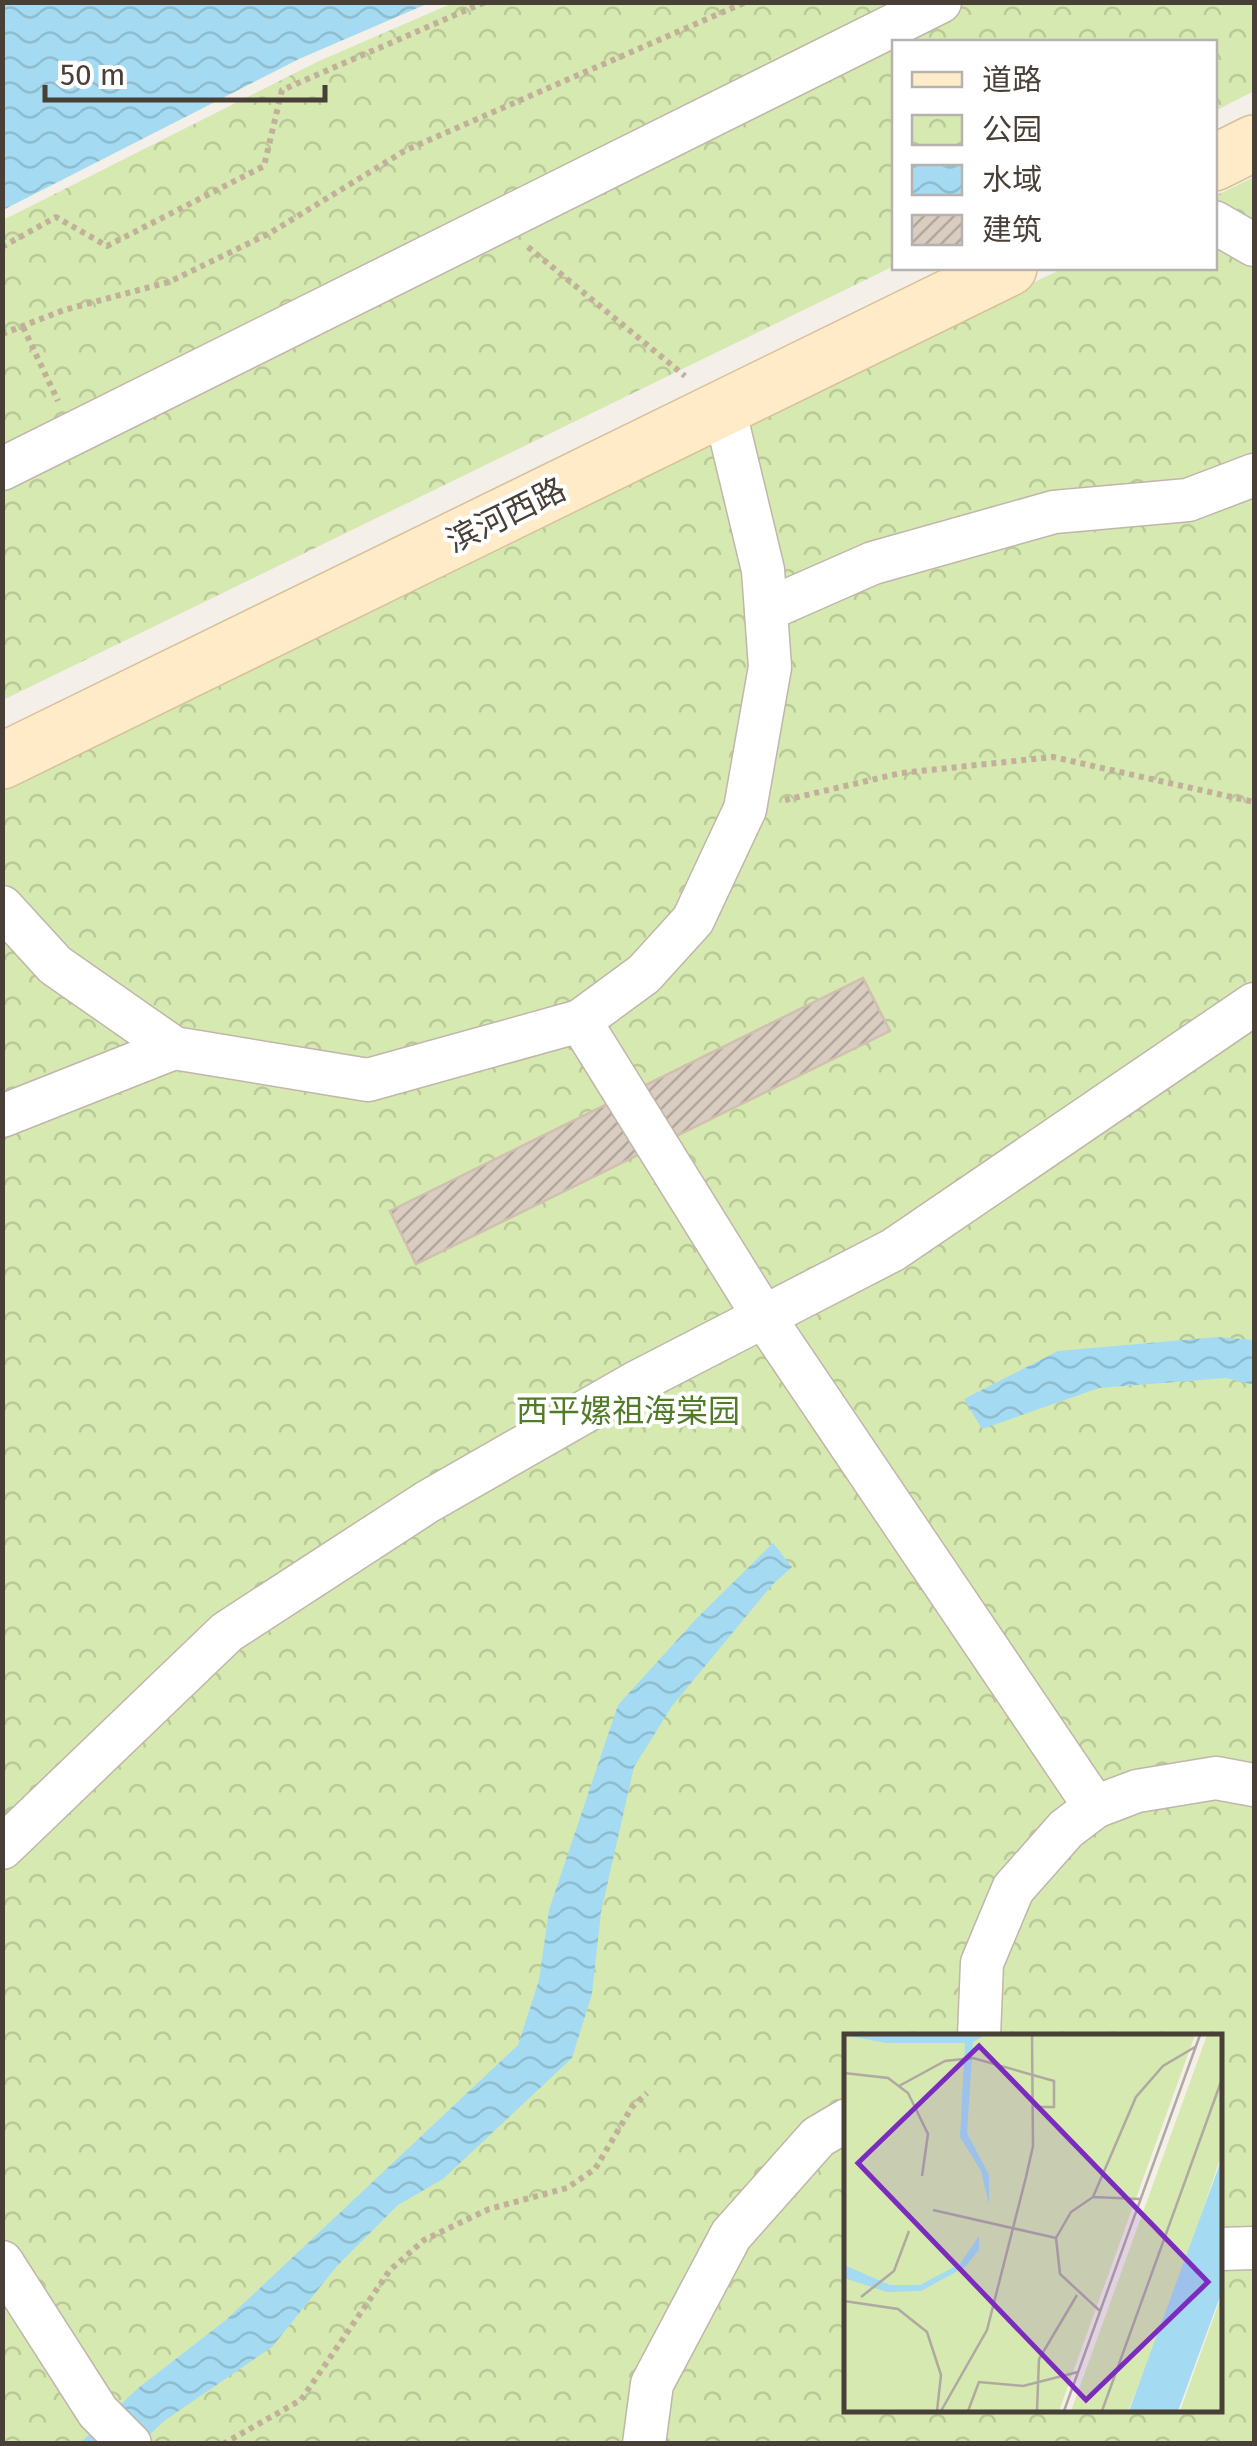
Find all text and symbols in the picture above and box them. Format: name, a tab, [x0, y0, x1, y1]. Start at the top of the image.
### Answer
scale bar	[45, 40, 325, 102]
legend	[892, 40, 1217, 270]
text: 50 m	[60, 57, 125, 93]
text: 道路	[982, 62, 1042, 98]
text: 公园	[982, 112, 1042, 148]
text: 水域	[982, 162, 1042, 198]
text: 建筑	[982, 212, 1042, 248]
street label: 滨河西路	[440, 470, 572, 560]
park label: 西平嫘祖海棠园	[516, 1392, 740, 1430]
inset map	[844, 2034, 1222, 2411]

